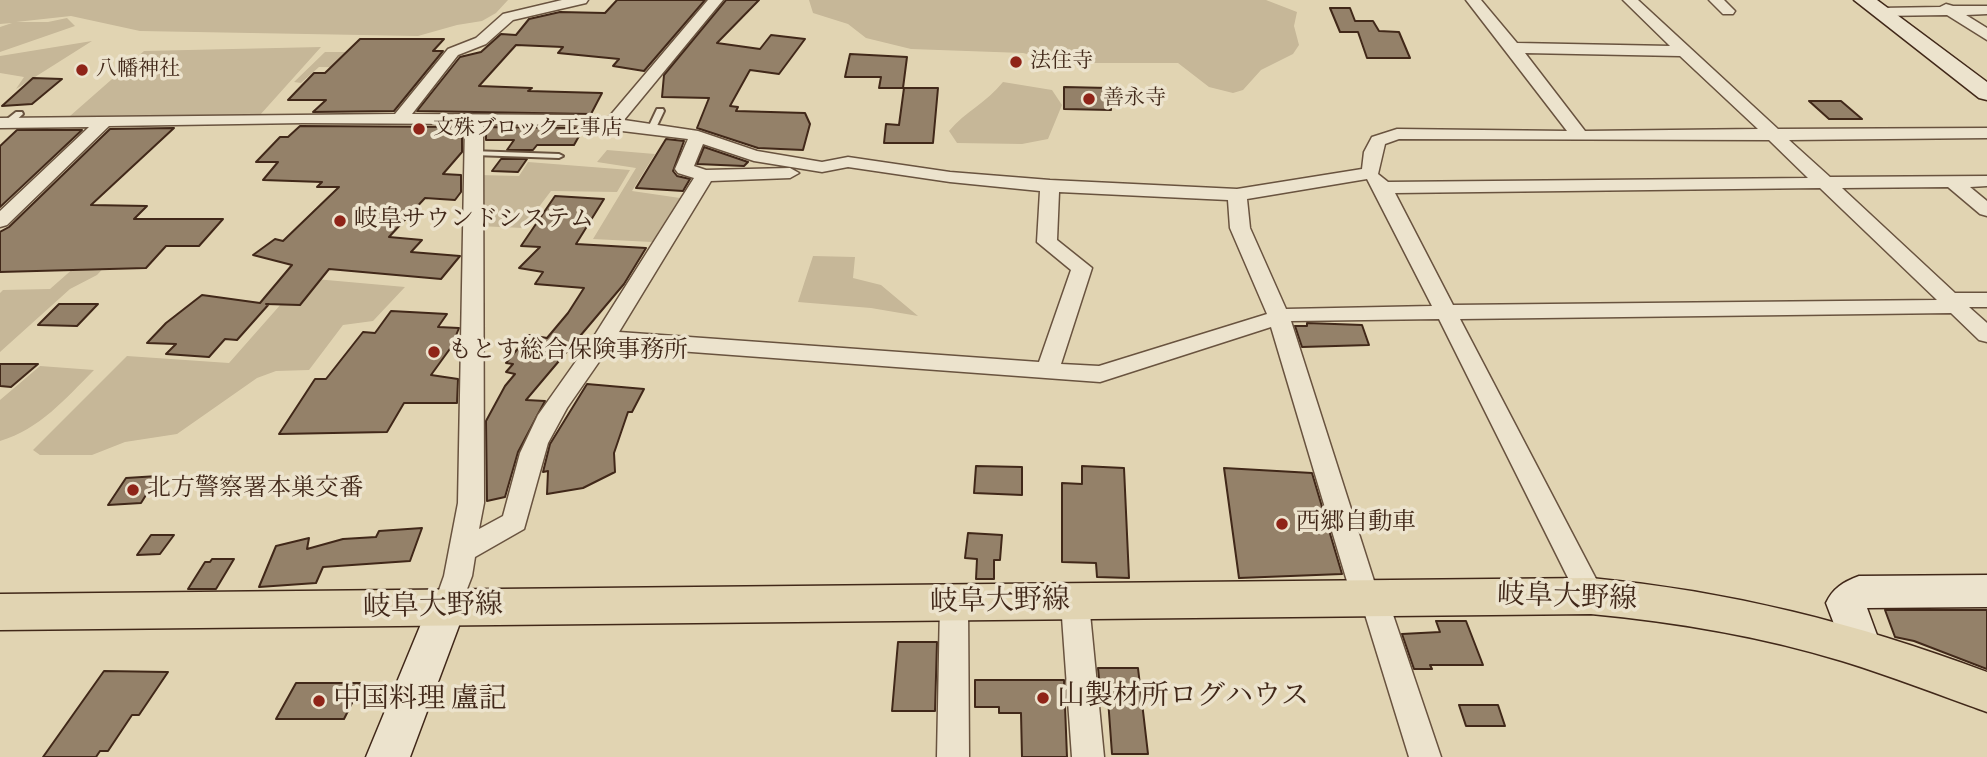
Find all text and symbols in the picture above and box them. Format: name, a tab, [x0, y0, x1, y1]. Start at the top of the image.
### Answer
place label: 法住寺	[1030, 49, 1093, 75]
marker: 法住寺	[1008, 54, 1024, 70]
place label: 八幡神社	[96, 57, 180, 83]
marker: 八幡神社	[74, 62, 90, 78]
place label: 善永寺	[1103, 86, 1166, 112]
marker: 善永寺	[1081, 91, 1097, 107]
place label: 文殊ブロック工事店	[433, 116, 622, 142]
marker: 文殊ブロック工事店	[411, 121, 427, 137]
place label: 岐阜サウンドシステム	[354, 207, 594, 235]
marker: 岐阜サウンドシステム	[332, 213, 348, 229]
place label: もとす総合保険事務所	[448, 338, 688, 366]
marker: もとす総合保険事務所	[426, 344, 442, 360]
place label: 北方警察署本巣交番	[147, 476, 363, 504]
marker: 北方警察署本巣交番	[125, 482, 141, 498]
place label: 西郷自動車	[1296, 510, 1416, 538]
marker: 西郷自動車	[1274, 516, 1290, 532]
street label: 岐阜大野線	[1496, 580, 1638, 618]
street label: 岐阜大野線	[930, 585, 1070, 621]
street label: 岐阜大野線	[363, 590, 503, 626]
place label: 山製材所ログハウス	[1057, 681, 1309, 715]
place label: 中国料理 盧記	[333, 684, 507, 718]
marker: 山製材所ログハウス	[1035, 690, 1051, 706]
marker: 中国料理 盧記	[311, 693, 327, 709]

